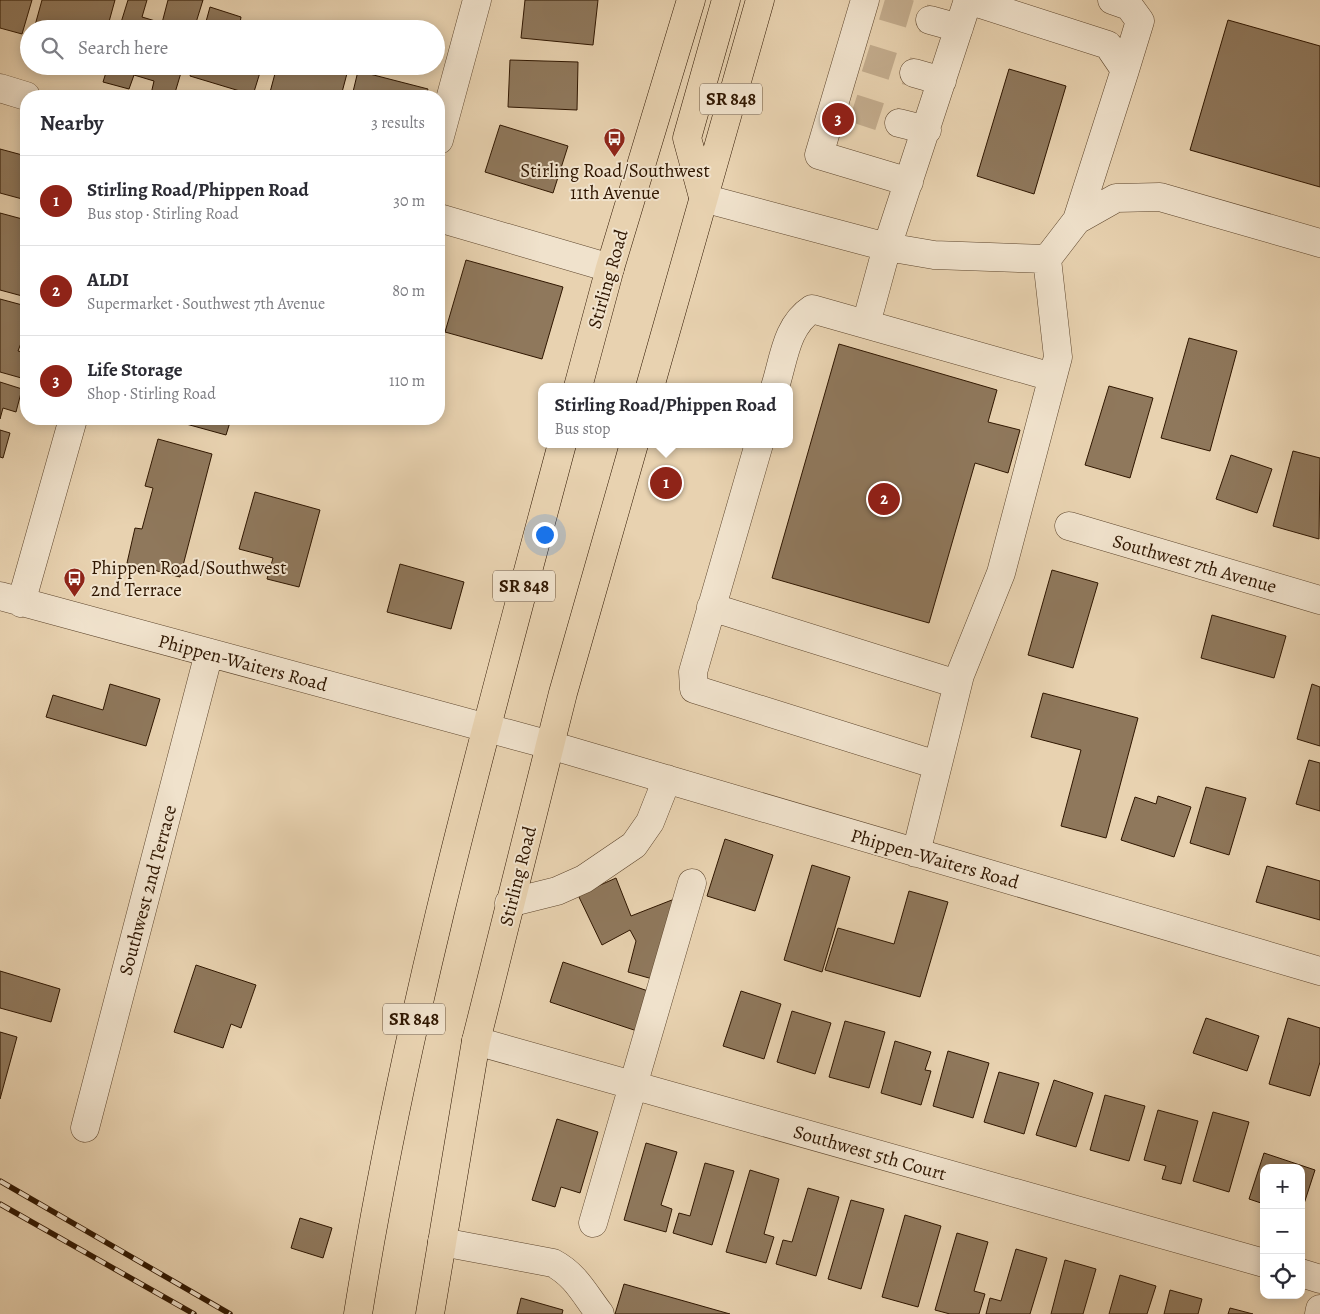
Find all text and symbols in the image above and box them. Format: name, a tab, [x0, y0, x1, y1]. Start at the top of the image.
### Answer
search box	[20, 20, 445, 75]
icon: search	[38, 34, 66, 62]
text: Search here	[78, 35, 168, 61]
road number: SR 848	[700, 84, 762, 115]
pin: 3	[822, 100, 854, 138]
text: Nearby	[40, 109, 103, 137]
text: 3 results	[371, 112, 425, 134]
bus stop icon: Stirling Road/Southwest 11th Avenue	[603, 127, 627, 158]
place label: Stirling Road/Southwest 11th Avenue	[520, 158, 710, 206]
text: Stirling Road/Phippen Road	[87, 177, 309, 203]
text: 1	[53, 190, 59, 212]
text: 30 m	[393, 190, 425, 212]
text: Bus stop · Stirling Road	[87, 203, 239, 225]
street label: Stirling Road	[581, 226, 635, 332]
text: ALDI	[87, 267, 129, 293]
text: 2	[52, 280, 60, 302]
text: 80 m	[392, 280, 425, 302]
text: Supermarket · Southwest 7th Avenue	[87, 293, 325, 315]
text: Life Storage	[87, 357, 183, 383]
text: 3	[53, 370, 59, 392]
text: 110 m	[389, 370, 425, 392]
text: Shop · Stirling Road	[87, 383, 216, 405]
popup	[538, 383, 793, 448]
text: Stirling Road/Phippen Road	[555, 392, 776, 418]
text: Bus stop	[555, 418, 611, 440]
pin: 1	[650, 464, 682, 502]
pin: 2	[868, 480, 900, 518]
your location	[532, 522, 558, 548]
street label: Southwest 7th Avenue	[1110, 528, 1280, 600]
place label: Phippen Road/Southwest 2nd Terrace	[91, 555, 287, 603]
bus stop icon: Phippen Road/Southwest 2nd Terrace	[63, 566, 87, 597]
road number: SR 848	[493, 570, 555, 602]
street label: Phippen-Waiters Road	[155, 628, 331, 698]
street label: Southwest 2nd Terrace	[113, 802, 183, 978]
street label: Phippen-Waiters Road	[847, 822, 1023, 896]
street label: Stirling Road	[493, 823, 543, 929]
road number: SR 848	[383, 1004, 445, 1034]
street label: Southwest 5th Court	[790, 1119, 949, 1187]
map controls	[1260, 1164, 1305, 1299]
button: +	[1260, 1164, 1305, 1209]
button: −	[1260, 1209, 1305, 1254]
button: locate	[1260, 1254, 1305, 1299]

